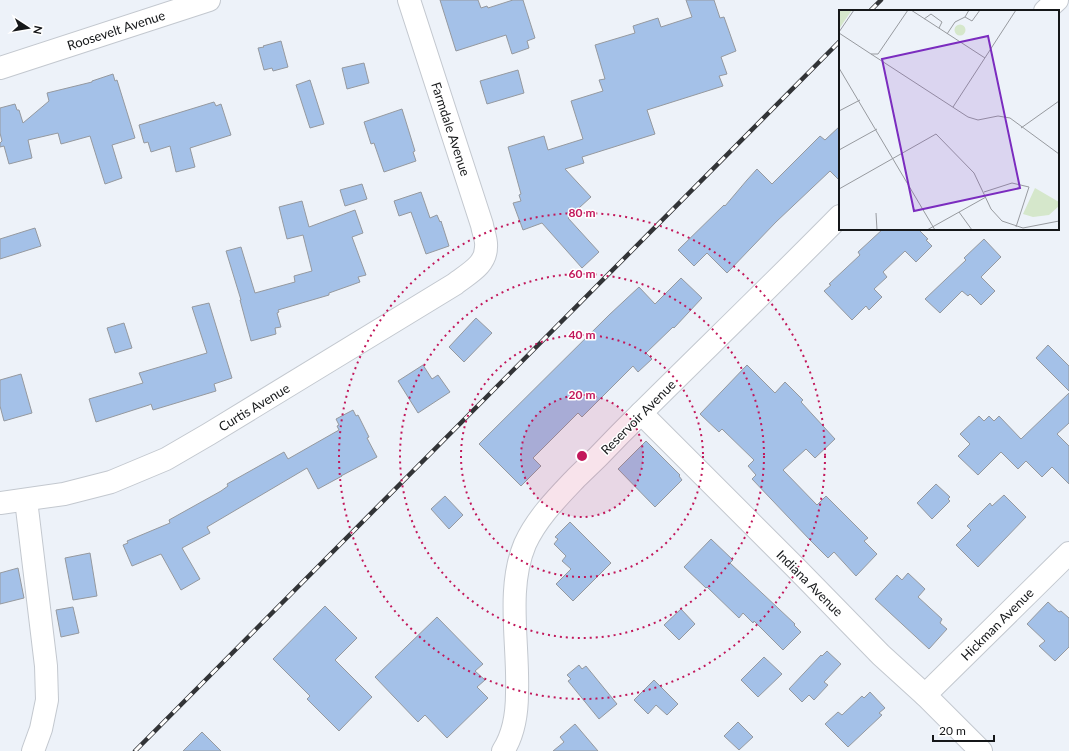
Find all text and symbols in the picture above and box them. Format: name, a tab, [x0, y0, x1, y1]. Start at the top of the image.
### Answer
street label: Roosevelt Avenue	[65, 7, 167, 53]
north arrow	[8, 8, 48, 48]
inset map	[839, 10, 1059, 230]
text: N	[31, 25, 46, 36]
street label: Farmdale Avenue	[428, 80, 474, 178]
text: 80 m	[569, 205, 595, 220]
text: 60 m	[569, 266, 595, 281]
text: 40 m	[569, 327, 595, 342]
street label: Reservoir Avenue	[597, 376, 679, 458]
street label: Curtis Avenue	[216, 379, 293, 434]
text: 20 m	[569, 387, 595, 402]
centre of rings	[575, 449, 589, 463]
street label: Indiana Avenue	[773, 546, 847, 620]
street label: Hickman Avenue	[957, 584, 1037, 664]
scale bar	[933, 717, 994, 743]
text: 20 m	[939, 723, 966, 738]

